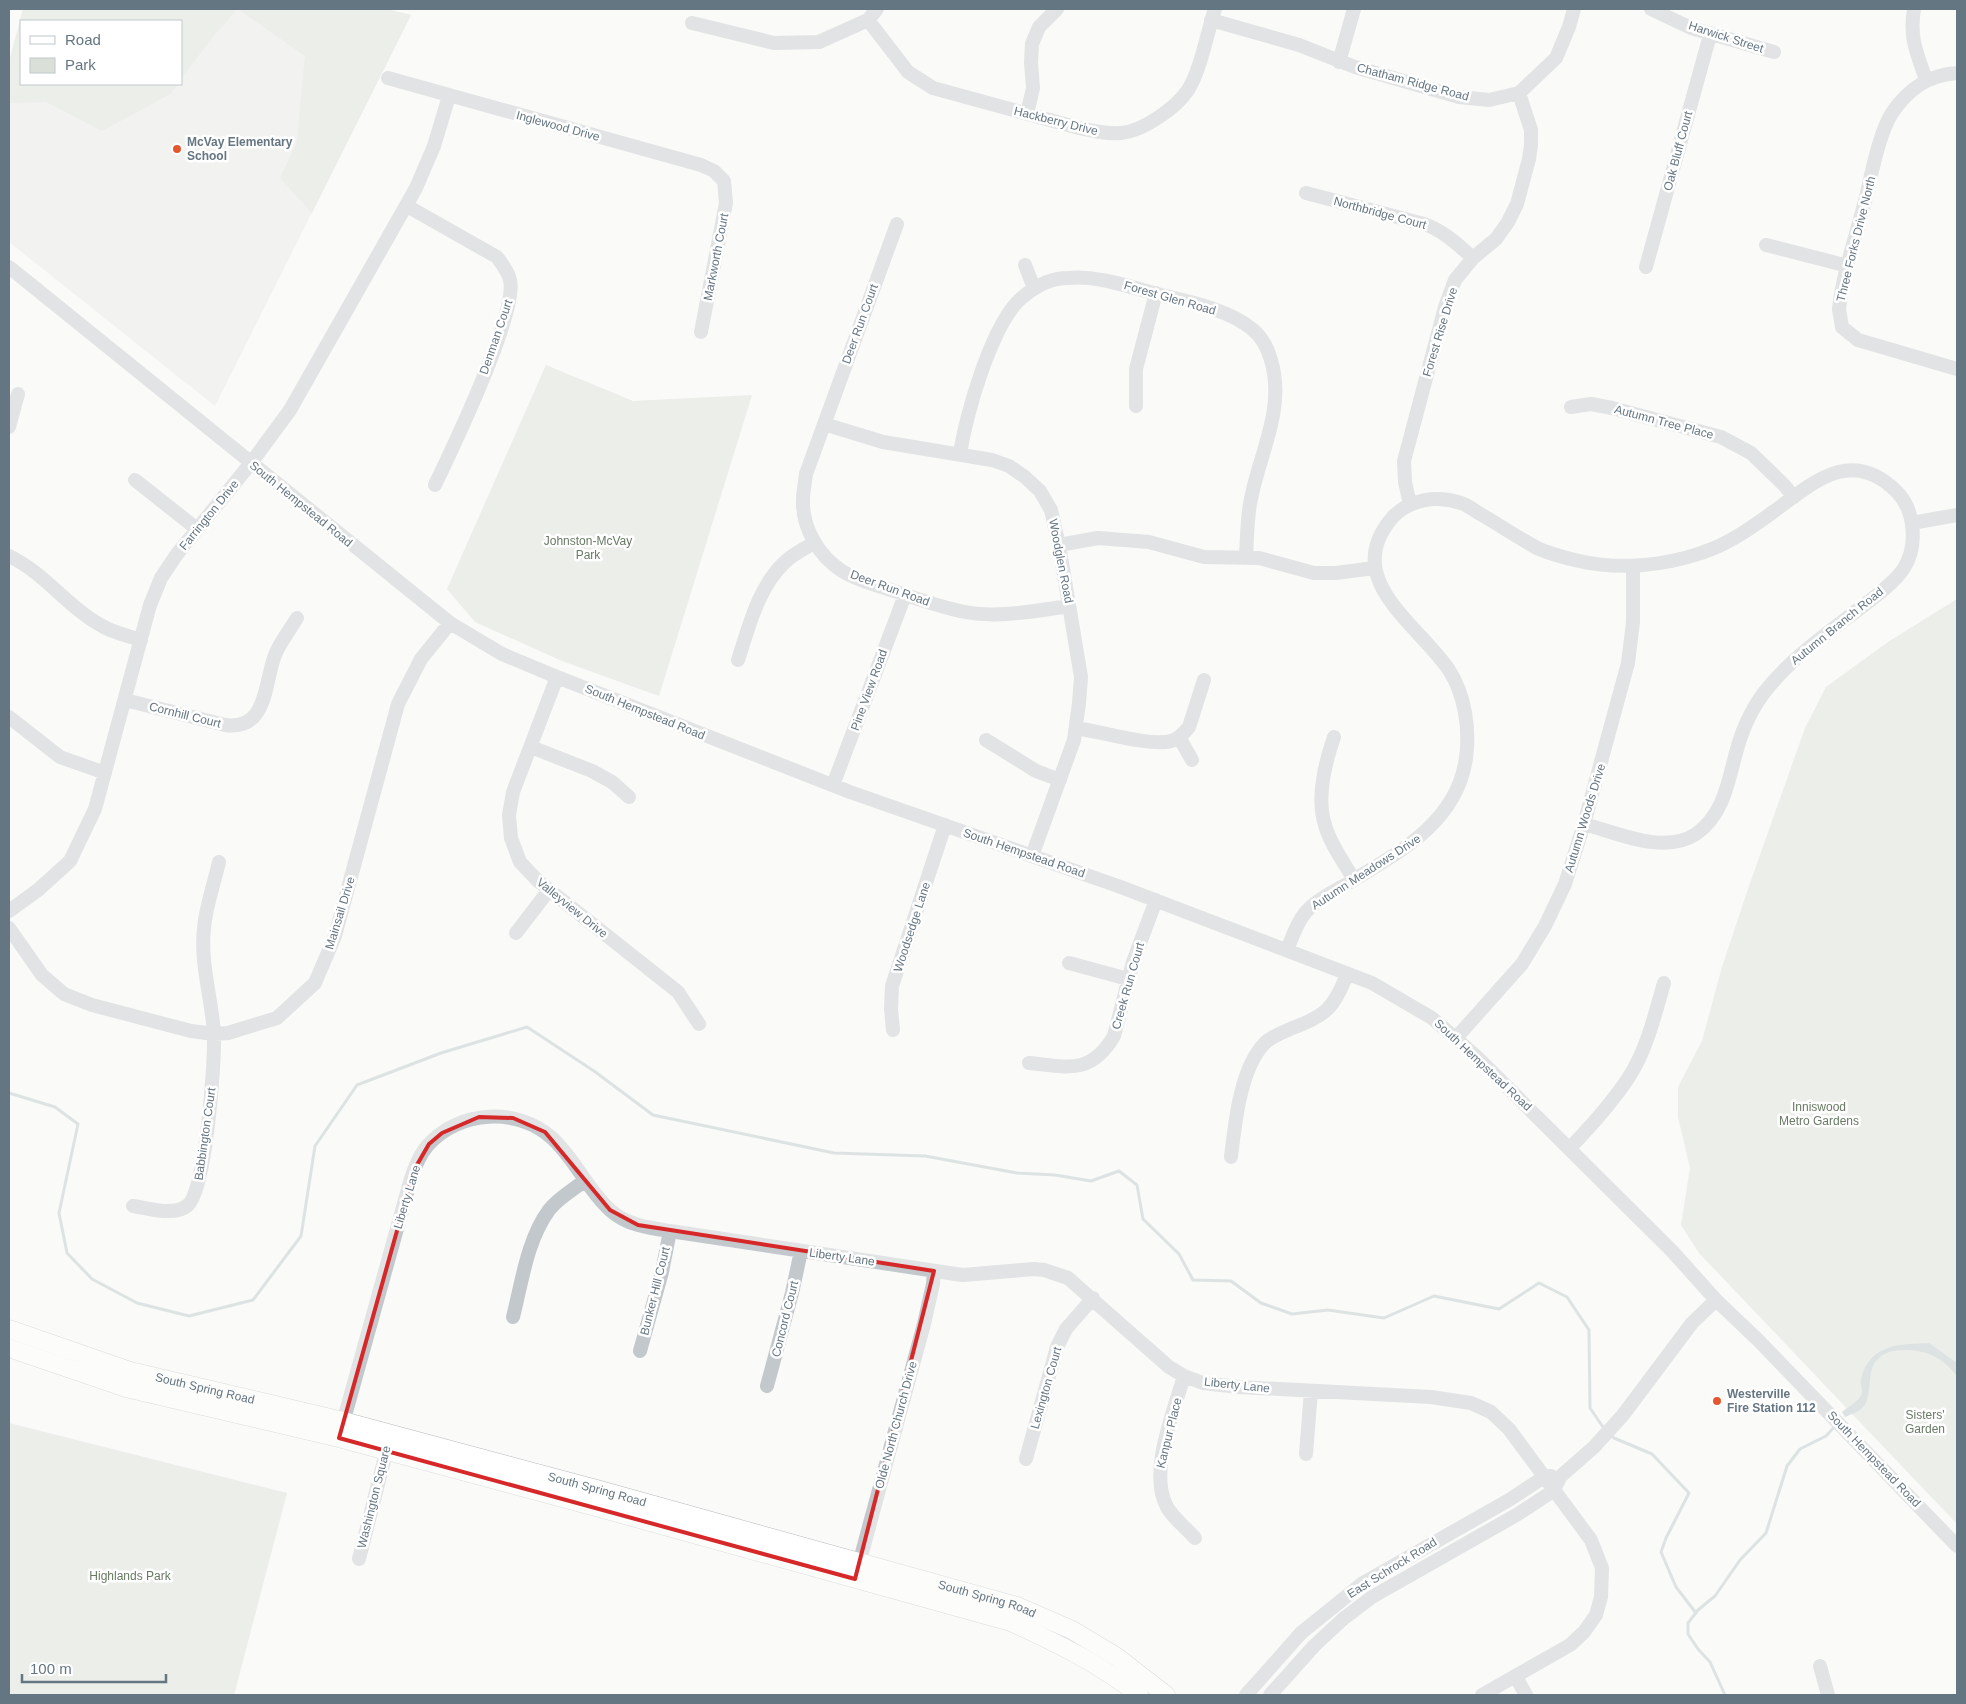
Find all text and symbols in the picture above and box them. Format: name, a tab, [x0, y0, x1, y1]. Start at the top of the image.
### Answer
street label: Harwick Street	[1687, 18, 1766, 56]
legend	[20, 20, 182, 85]
text: Road	[65, 31, 101, 48]
text: Park	[65, 56, 96, 73]
street label: Chatham Ridge Road	[1355, 60, 1471, 104]
street label: Hackberry Drive	[1013, 104, 1100, 138]
street label: Inglewood Drive	[515, 108, 602, 144]
street label: Oak Bluff Court	[1661, 109, 1696, 192]
place label: McVay Elementary School	[187, 135, 293, 163]
marker: McVay Elementary School	[171, 143, 183, 155]
street label: Three Forks Drive North	[1834, 175, 1878, 303]
street label: Northbridge Court	[1332, 194, 1429, 232]
street label: Markworth Court	[701, 211, 731, 302]
street label: Forest Glen Road	[1123, 278, 1217, 318]
street label: Deer Run Court	[839, 282, 881, 366]
street label: Forest Rise Drive	[1420, 285, 1460, 378]
street label: Denman Court	[477, 297, 516, 376]
street label: Autumn Tree Place	[1613, 402, 1715, 442]
street label: South Hempstead Road	[247, 458, 355, 550]
street label: Farrington Drive	[176, 477, 242, 553]
street label: Woodglen Road	[1046, 518, 1076, 604]
park label: Johnston-McVay Park	[544, 534, 632, 562]
street label: Deer Run Road	[848, 567, 932, 609]
street label: Autumn Branch Road	[1788, 584, 1886, 668]
street label: Pine View Road	[848, 648, 890, 732]
street label: South Hempstead Road	[583, 682, 707, 742]
street label: Cornhill Court	[148, 699, 223, 731]
street label: Autumn Woods Drive	[1562, 762, 1608, 874]
street label: South Hempstead Road	[961, 826, 1087, 880]
street label: Autumn Meadows Drive	[1309, 831, 1423, 913]
street label: Mainsail Drive	[322, 875, 358, 951]
street label: Valleyview Drive	[534, 875, 611, 941]
street label: Woodsedge Lane	[891, 880, 933, 974]
street label: Creek Run Court	[1109, 940, 1147, 1031]
street label: South Hempstead Road	[1431, 1016, 1535, 1114]
street label: Babbington Court	[192, 1086, 219, 1181]
park label: Inniswood Metro Gardens	[1779, 1100, 1859, 1128]
street label: Liberty Lane	[391, 1163, 423, 1231]
street label: Bunker Hill Court	[637, 1245, 673, 1337]
street label: Liberty Lane	[808, 1245, 876, 1269]
street label: Concord Court	[769, 1279, 801, 1359]
street label: Lexington Court	[1028, 1345, 1065, 1431]
street label: Olde North Church Drive	[872, 1359, 920, 1490]
street label: South Spring Road	[154, 1370, 256, 1407]
street label: Liberty Lane	[1203, 1375, 1271, 1395]
place label: Westerville Fire Station 112	[1727, 1387, 1816, 1415]
marker: Westerville Fire Station 112	[1711, 1395, 1723, 1407]
street label: Kanpur Place	[1153, 1396, 1185, 1470]
street label: South Hempstead Road	[1824, 1408, 1924, 1510]
park label: Sisters' Garden	[1905, 1408, 1945, 1436]
street label: Washington Square	[355, 1444, 394, 1550]
street label: South Spring Road	[546, 1469, 648, 1510]
street label: East Schrock Road	[1345, 1535, 1439, 1601]
park label: Highlands Park	[89, 1569, 172, 1583]
street label: South Spring Road	[937, 1577, 1038, 1620]
scale bar	[22, 1652, 166, 1684]
text: 100 m	[30, 1660, 72, 1677]

